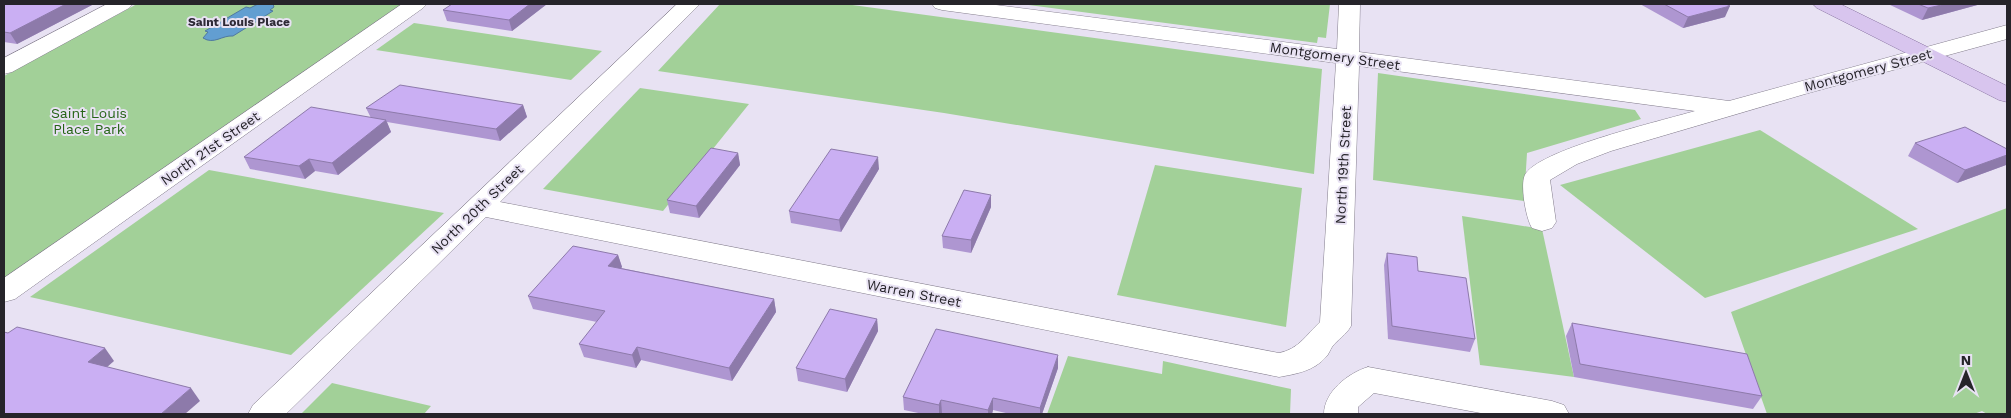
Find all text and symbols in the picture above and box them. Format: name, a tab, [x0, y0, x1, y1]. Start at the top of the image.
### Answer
district label: Saint Louis Place	[188, 15, 290, 29]
street label: Montgomery Street	[1269, 39, 1401, 73]
street label: Montgomery Street	[1802, 45, 1934, 95]
park label: Saint Louis Place Park	[51, 105, 127, 137]
street label: North 19th Street	[1332, 105, 1354, 225]
street label: North 21st Street	[158, 108, 263, 188]
street label: North 20th Street	[428, 161, 526, 257]
street label: Warren Street	[866, 276, 963, 310]
north arrow	[1941, 348, 1991, 398]
text: N	[1961, 352, 1971, 368]

